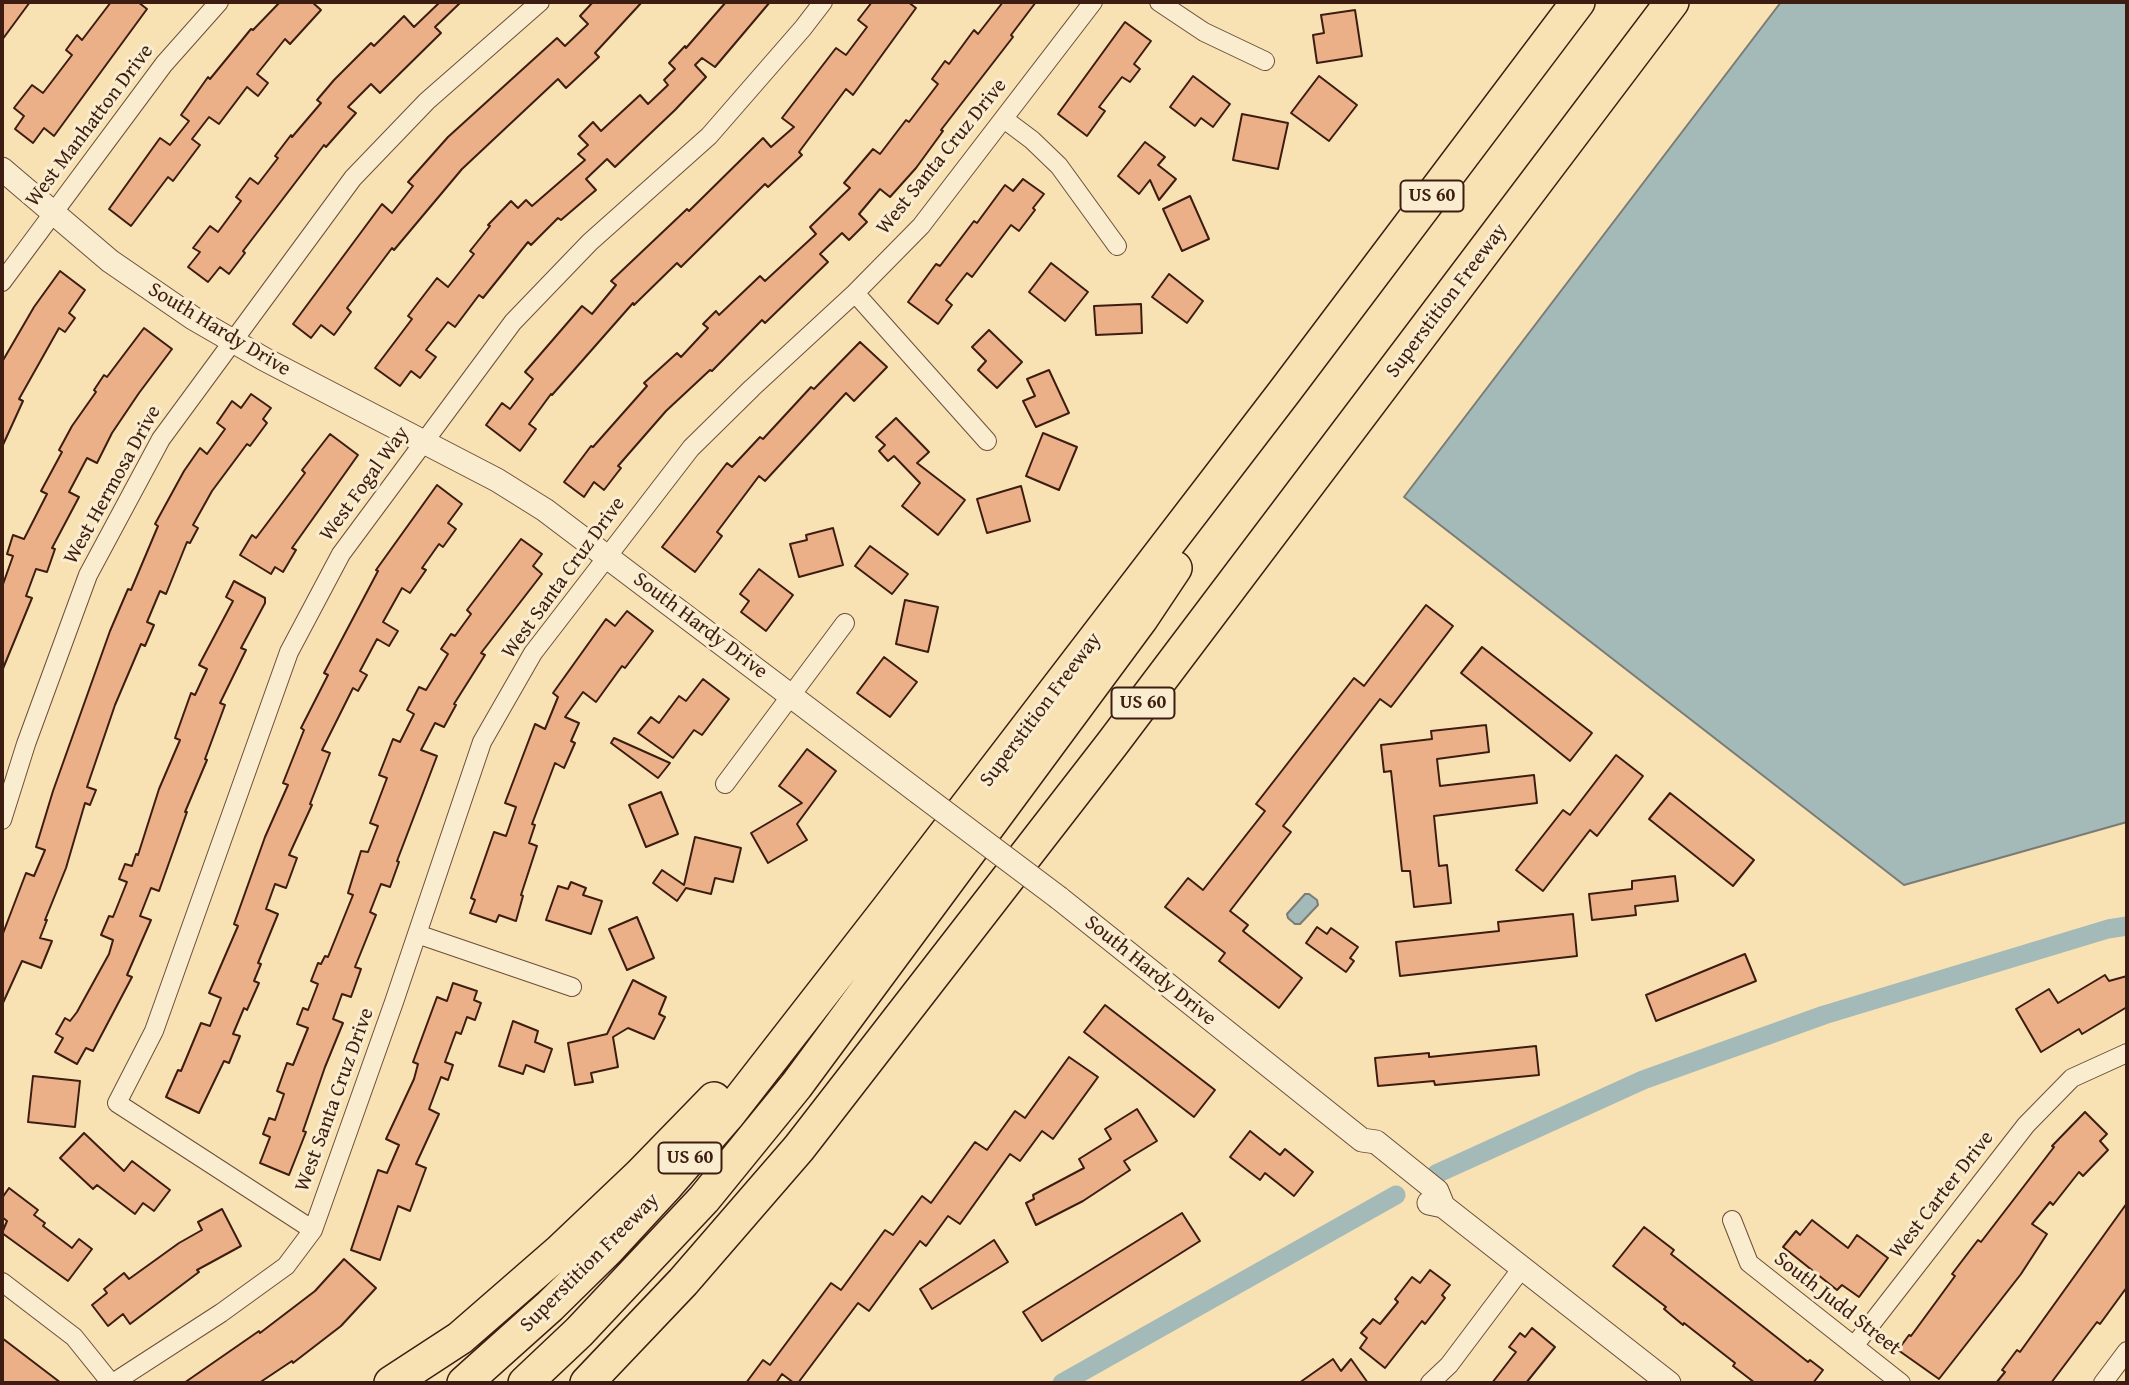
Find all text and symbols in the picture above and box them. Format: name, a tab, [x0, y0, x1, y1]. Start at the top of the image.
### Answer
street label: West Manhatton Drive	[21, 40, 159, 212]
street label: West Santa Cruz Drive	[871, 74, 1013, 240]
road number: US 60	[1400, 180, 1464, 212]
street label: Superstition Freeway	[1381, 219, 1513, 383]
street label: South Hardy Drive	[143, 278, 295, 382]
street label: West Hermosa Drive	[59, 401, 167, 569]
street label: West Fogal Way	[315, 422, 415, 546]
street label: West Santa Cruz Drive	[497, 492, 631, 664]
street label: South Hardy Drive	[628, 567, 772, 685]
street label: Superstition Freeway	[975, 628, 1107, 792]
road number: US 60	[1112, 688, 1174, 718]
street label: South Hardy Drive	[1079, 910, 1221, 1032]
street label: West Santa Cruz Drive	[290, 1005, 380, 1195]
street label: West Carter Drive	[1884, 1126, 2000, 1264]
road number: US 60	[658, 1142, 722, 1174]
street label: Superstition Freeway	[515, 1188, 665, 1338]
street label: South Judd Street	[1768, 1247, 1906, 1361]

